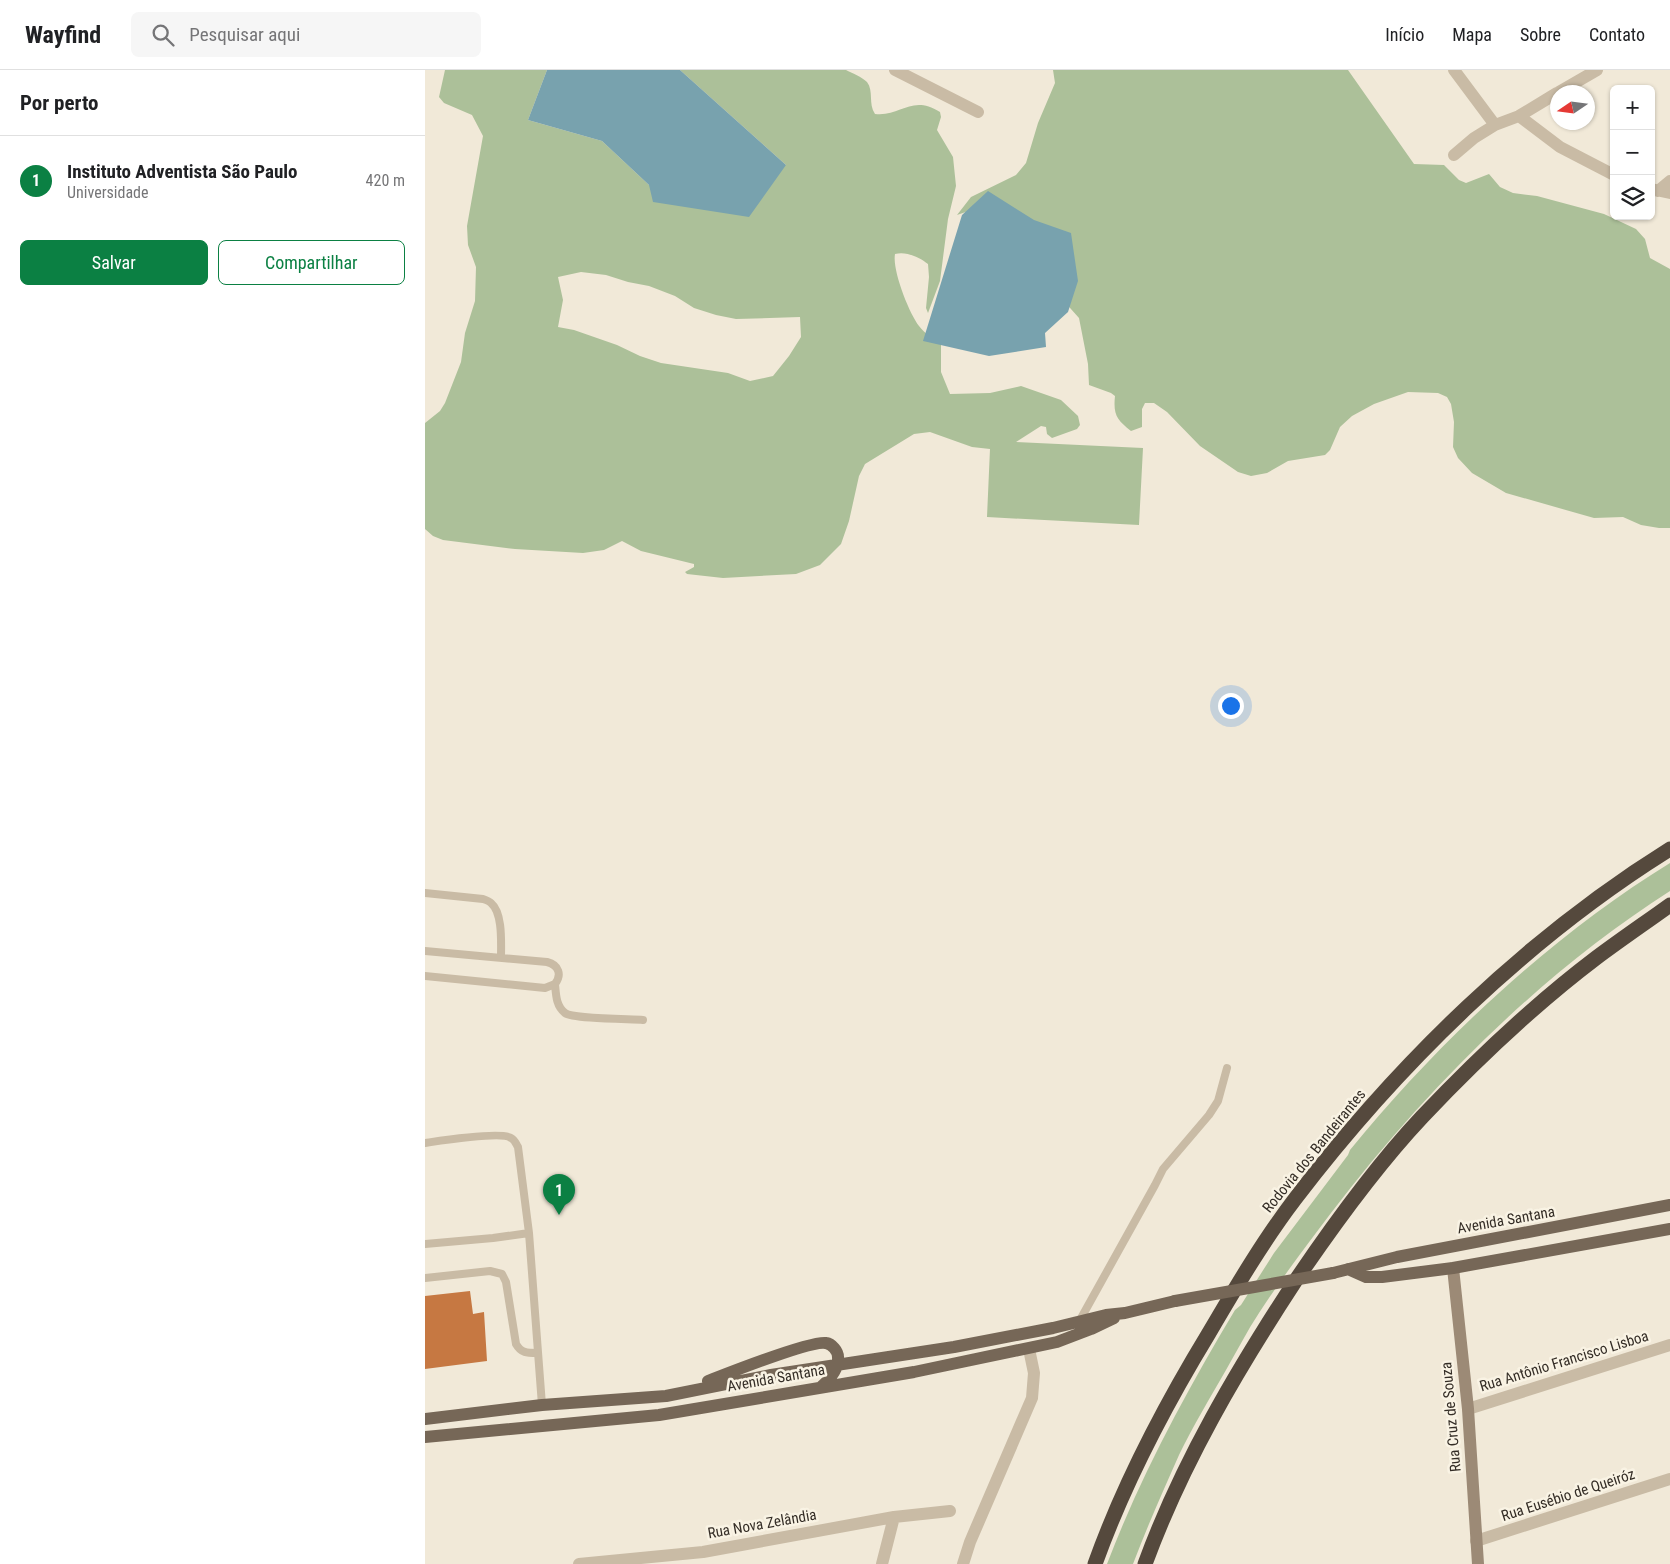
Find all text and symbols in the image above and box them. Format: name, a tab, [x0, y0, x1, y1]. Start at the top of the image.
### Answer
search box	[131, 12, 481, 57]
text: Wayfind	[25, 21, 101, 49]
icon: search	[149, 21, 177, 49]
text: Pesquisar aqui	[189, 23, 300, 46]
text: Início	[1385, 24, 1424, 45]
text: Mapa	[1452, 24, 1492, 45]
text: Sobre	[1520, 24, 1561, 45]
text: Contato	[1589, 24, 1645, 45]
north arrow	[1550, 85, 1595, 130]
map controls	[1610, 85, 1655, 220]
button: +	[1610, 85, 1655, 130]
text: Por perto	[20, 91, 99, 115]
button: −	[1610, 130, 1655, 175]
text: Instituto Adventista São Paulo	[67, 160, 298, 183]
text: 1	[32, 171, 40, 190]
text: 420 m	[366, 171, 405, 190]
button: layers	[1610, 175, 1655, 220]
text: Universidade	[67, 183, 149, 202]
button: Salvar	[20, 240, 208, 285]
button: Compartilhar	[218, 240, 405, 285]
your location	[1218, 693, 1244, 719]
street label: Rodovia dos Bandeirantes	[1259, 1085, 1369, 1216]
pin: 1	[543, 1174, 575, 1215]
street label: Avenida Santana	[1456, 1203, 1556, 1237]
street label: Rua Antônio Francisco Lisboa	[1477, 1327, 1651, 1395]
street label: Avenida Santana	[726, 1361, 826, 1395]
street label: Rua Cruz de Souza	[1437, 1361, 1465, 1473]
street label: Rua Eusébio de Queiróz	[1499, 1465, 1637, 1525]
street label: Rua Nova Zelândia	[706, 1506, 818, 1542]

